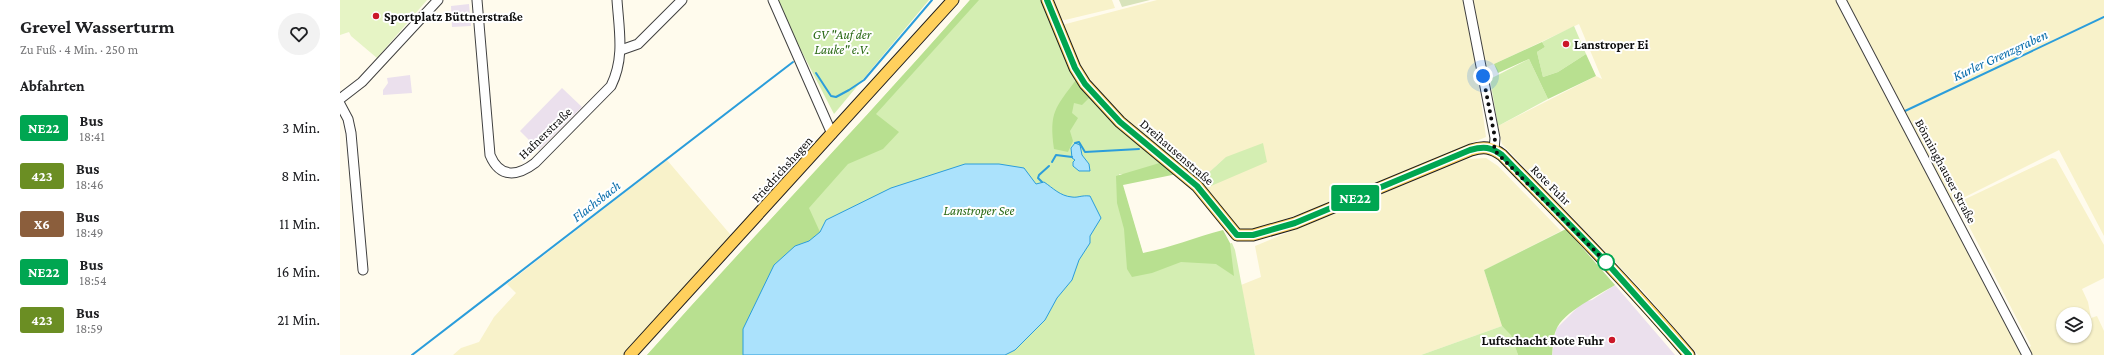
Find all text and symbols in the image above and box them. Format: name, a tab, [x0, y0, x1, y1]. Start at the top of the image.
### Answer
place label: Sportplatz Büttnerstraße	[384, 9, 523, 24]
marker: Sportplatz Büttnerstraße	[371, 11, 381, 21]
button: heart	[278, 13, 320, 55]
text: Grevel Wasserturm	[20, 16, 175, 37]
water label: Kurler Grenzgraben	[1950, 26, 2050, 84]
park label: GV "Auf der Lauke" e.V.	[813, 27, 872, 57]
place label: Lanstroper Ei	[1574, 37, 1649, 52]
marker: Lanstroper Ei	[1561, 39, 1571, 49]
text: Zu Fuß · 4 Min. · 250 m	[20, 42, 138, 57]
your location	[1473, 66, 1493, 86]
text: Abfahrten	[20, 78, 85, 94]
street label: Hafnerstraße	[515, 104, 575, 162]
text: Bus	[80, 113, 103, 129]
street label: Dreihausenstraße	[1137, 116, 1217, 188]
street label: Bönninghauser Straße	[1912, 116, 1980, 226]
text: NE22	[28, 120, 60, 136]
text: 3 Min.	[282, 120, 320, 136]
text: 18:41	[80, 129, 105, 144]
street label: Friedrichshagen	[748, 133, 816, 205]
text: Bus	[76, 161, 99, 177]
street label: Rote Fuhr	[1528, 162, 1574, 208]
text: 423	[31, 168, 53, 184]
text: 8 Min.	[281, 168, 320, 184]
text: 18:46	[76, 177, 104, 192]
water label: Flachsbach	[569, 177, 624, 225]
line badge: NE22	[1327, 185, 1383, 211]
text: NE22	[1339, 190, 1371, 206]
park label: Lanstroper See	[944, 203, 1015, 218]
text: Bus	[76, 209, 99, 225]
text: X6	[34, 216, 50, 232]
text: 11 Min.	[279, 216, 320, 232]
text: 18:49	[76, 225, 103, 240]
unlabelled marker	[1597, 253, 1615, 271]
text: Bus	[80, 257, 103, 273]
text: NE22	[28, 264, 60, 280]
text: 16 Min.	[277, 264, 320, 280]
text: 18:54	[80, 273, 107, 288]
text: Bus	[76, 305, 99, 321]
map controls	[2056, 307, 2092, 343]
button: layers	[2056, 307, 2092, 343]
text: 423	[31, 312, 53, 328]
text: 21 Min.	[277, 312, 320, 328]
text: 18:59	[76, 321, 103, 336]
place label: Luftschacht Rote Fuhr	[1482, 333, 1605, 348]
marker: Luftschacht Rote Fuhr	[1607, 335, 1617, 345]

